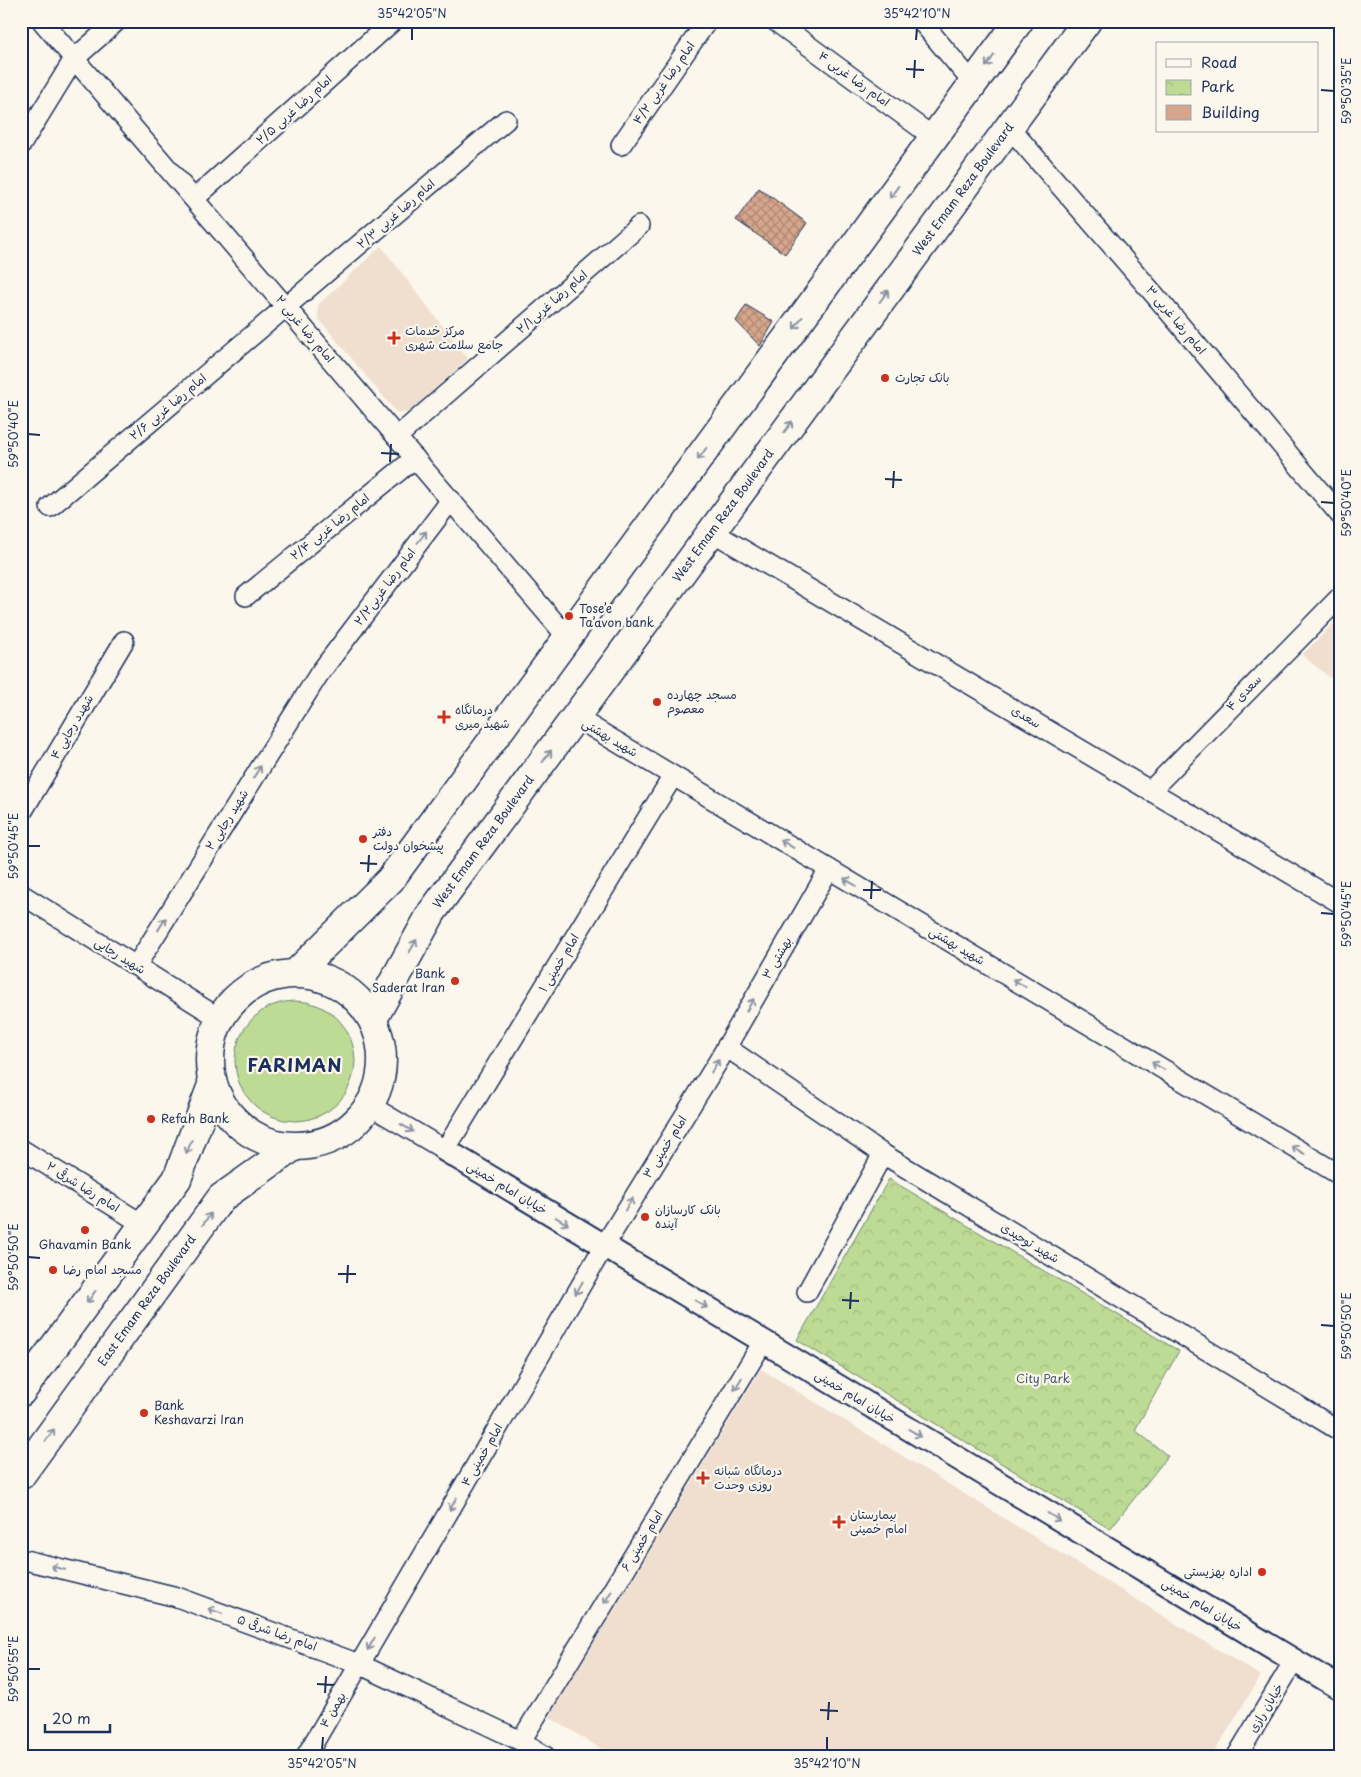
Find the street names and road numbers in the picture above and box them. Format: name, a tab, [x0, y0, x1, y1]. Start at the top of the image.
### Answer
street label: امام رضا غربی ۴/۲	[628, 37, 699, 128]
street label: امام رضا غربی ۴	[815, 46, 894, 111]
street label: امام رضا غربی ۲/۵	[251, 70, 336, 149]
street label: West Emam Reza Boulevard	[907, 118, 1018, 259]
street label: امام رضا غربی ۲/۳	[352, 174, 439, 253]
street label: امام رضا غربی۲/۱	[512, 265, 591, 338]
street label: امام رضا غربی ۳	[1142, 281, 1211, 358]
street label: امام رضا غربی ۲	[271, 291, 340, 367]
street label: امام رضا غربی ۲/۶	[125, 369, 210, 445]
street label: West Emam Reza Boulevard	[668, 444, 778, 585]
street label: امام رضا غربی ۲/۴	[286, 489, 374, 565]
street label: امام رضا غربی۲/۲	[349, 544, 420, 629]
street label: سعدی ۴	[1221, 670, 1265, 714]
street label: شهدد رجایی ۴	[45, 691, 97, 762]
street label: سعدی	[1008, 700, 1045, 732]
street label: شهید بهشتی	[579, 713, 642, 761]
street label: West Emam Reza Boulevard	[428, 771, 538, 912]
street label: شهید رجایی ۲	[200, 785, 252, 853]
street label: شهید بهشتی	[926, 921, 989, 969]
street label: امام خمینی ۱	[534, 930, 584, 996]
street label: شهید رجایی	[92, 932, 149, 978]
street label: بهشتی ۳	[757, 933, 795, 982]
street label: امام خمینی ۳	[638, 1112, 691, 1182]
street label: امام رضا شرقی ۲	[43, 1156, 124, 1217]
street label: خیابان امام خمینی	[463, 1156, 551, 1219]
street label: شهید توحیدی	[998, 1218, 1063, 1267]
street label: East Emam Reza Boulevard	[93, 1230, 200, 1369]
street label: خیابان امام خمینی	[811, 1365, 899, 1428]
street label: امام خمینی ۴	[456, 1420, 507, 1490]
street label: امام خمینی ۶	[616, 1507, 667, 1575]
street label: خیابان امام خمینی	[1158, 1573, 1246, 1636]
street label: امام رضا شرقی ۵	[235, 1609, 320, 1656]
street label: خیابان رازی	[1243, 1679, 1287, 1736]
street label: بهمن ۴	[315, 1688, 350, 1731]

